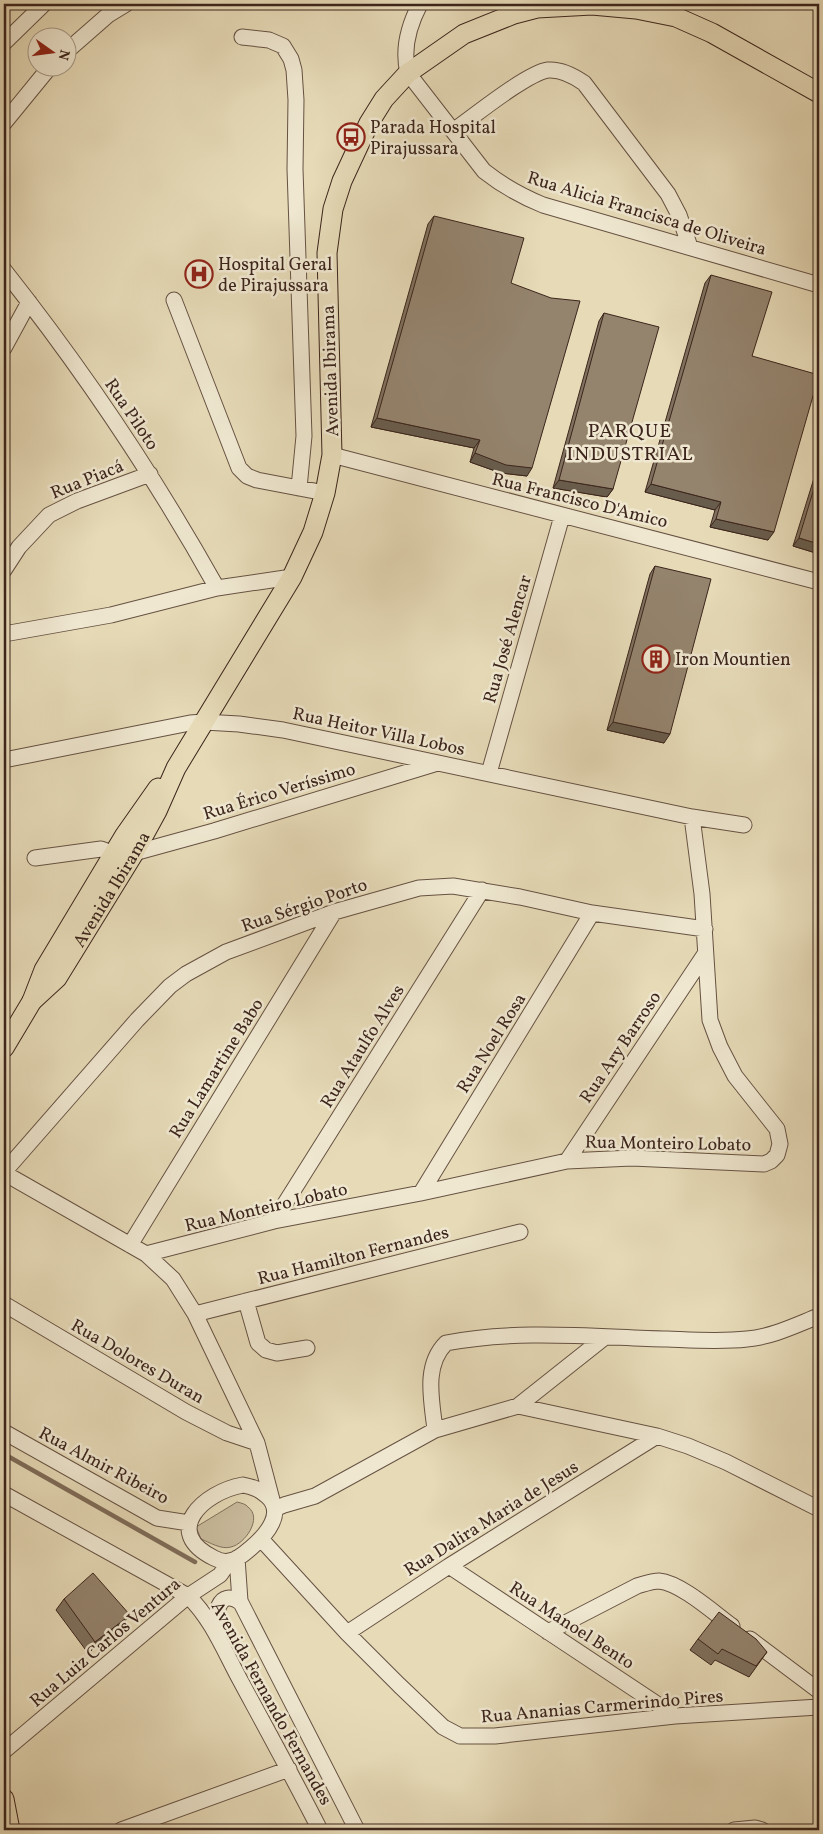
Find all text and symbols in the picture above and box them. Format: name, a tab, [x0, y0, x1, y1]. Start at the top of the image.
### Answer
north arrow	[28, 28, 78, 78]
text: N	[53, 48, 74, 62]
place label: Parada Hospital Pirajussara	[370, 116, 496, 162]
bus stop icon: Parada Hospital Pirajussara	[336, 122, 366, 152]
street label: Rua Alicia Francisca de Oliveira	[524, 166, 769, 263]
place label: Hospital Geral de Pirajussara	[218, 253, 332, 299]
hospital icon: Hospital Geral de Pirajussara	[184, 259, 214, 289]
street label: Avenida Ibirama	[317, 305, 346, 437]
street label: Rua Piloto	[98, 374, 164, 456]
district label: PARQUE INDUSTRIAL	[566, 418, 694, 469]
street label: Rua Piacá	[47, 454, 128, 506]
street label: Rua Francisco D'Amico	[489, 467, 670, 535]
street label: Rua José Alencar	[478, 572, 539, 706]
building icon: Iron Mountien	[641, 644, 671, 674]
place label: Iron Mountien	[675, 648, 791, 673]
street label: Rua Heitor Villa Lobos	[290, 702, 467, 763]
street label: Rua Érico Veríssimo	[200, 757, 359, 827]
street label: Avenida Ibirama	[68, 828, 157, 953]
street label: Rua Sérgio Porto	[238, 873, 371, 940]
street label: Rua Ataulfo Alves	[315, 980, 411, 1113]
street label: Rua Ary Barroso	[574, 987, 668, 1109]
street label: Rua Noel Rosa	[452, 989, 533, 1099]
street label: Rua Lamartine Babo	[164, 994, 270, 1144]
street label: Rua Monteiro Lobato	[585, 1131, 751, 1158]
street label: Rua Monteiro Lobato	[183, 1178, 350, 1239]
street label: Rua Hamilton Fernandes	[255, 1221, 452, 1292]
street label: Rua Dolores Duran	[66, 1314, 209, 1411]
street label: Rua Almir Ribeiro	[34, 1421, 173, 1511]
street label: Rua Dalira Maria de Jesus	[400, 1455, 584, 1583]
street label: Rua Luiz Carlos Ventura	[25, 1572, 187, 1714]
street label: Rua Manoel Bento	[504, 1576, 639, 1676]
street label: Avenida Fernando Fernandes	[204, 1597, 337, 1810]
street label: Rua Ananias Carmerindo Pires	[480, 1684, 724, 1731]

